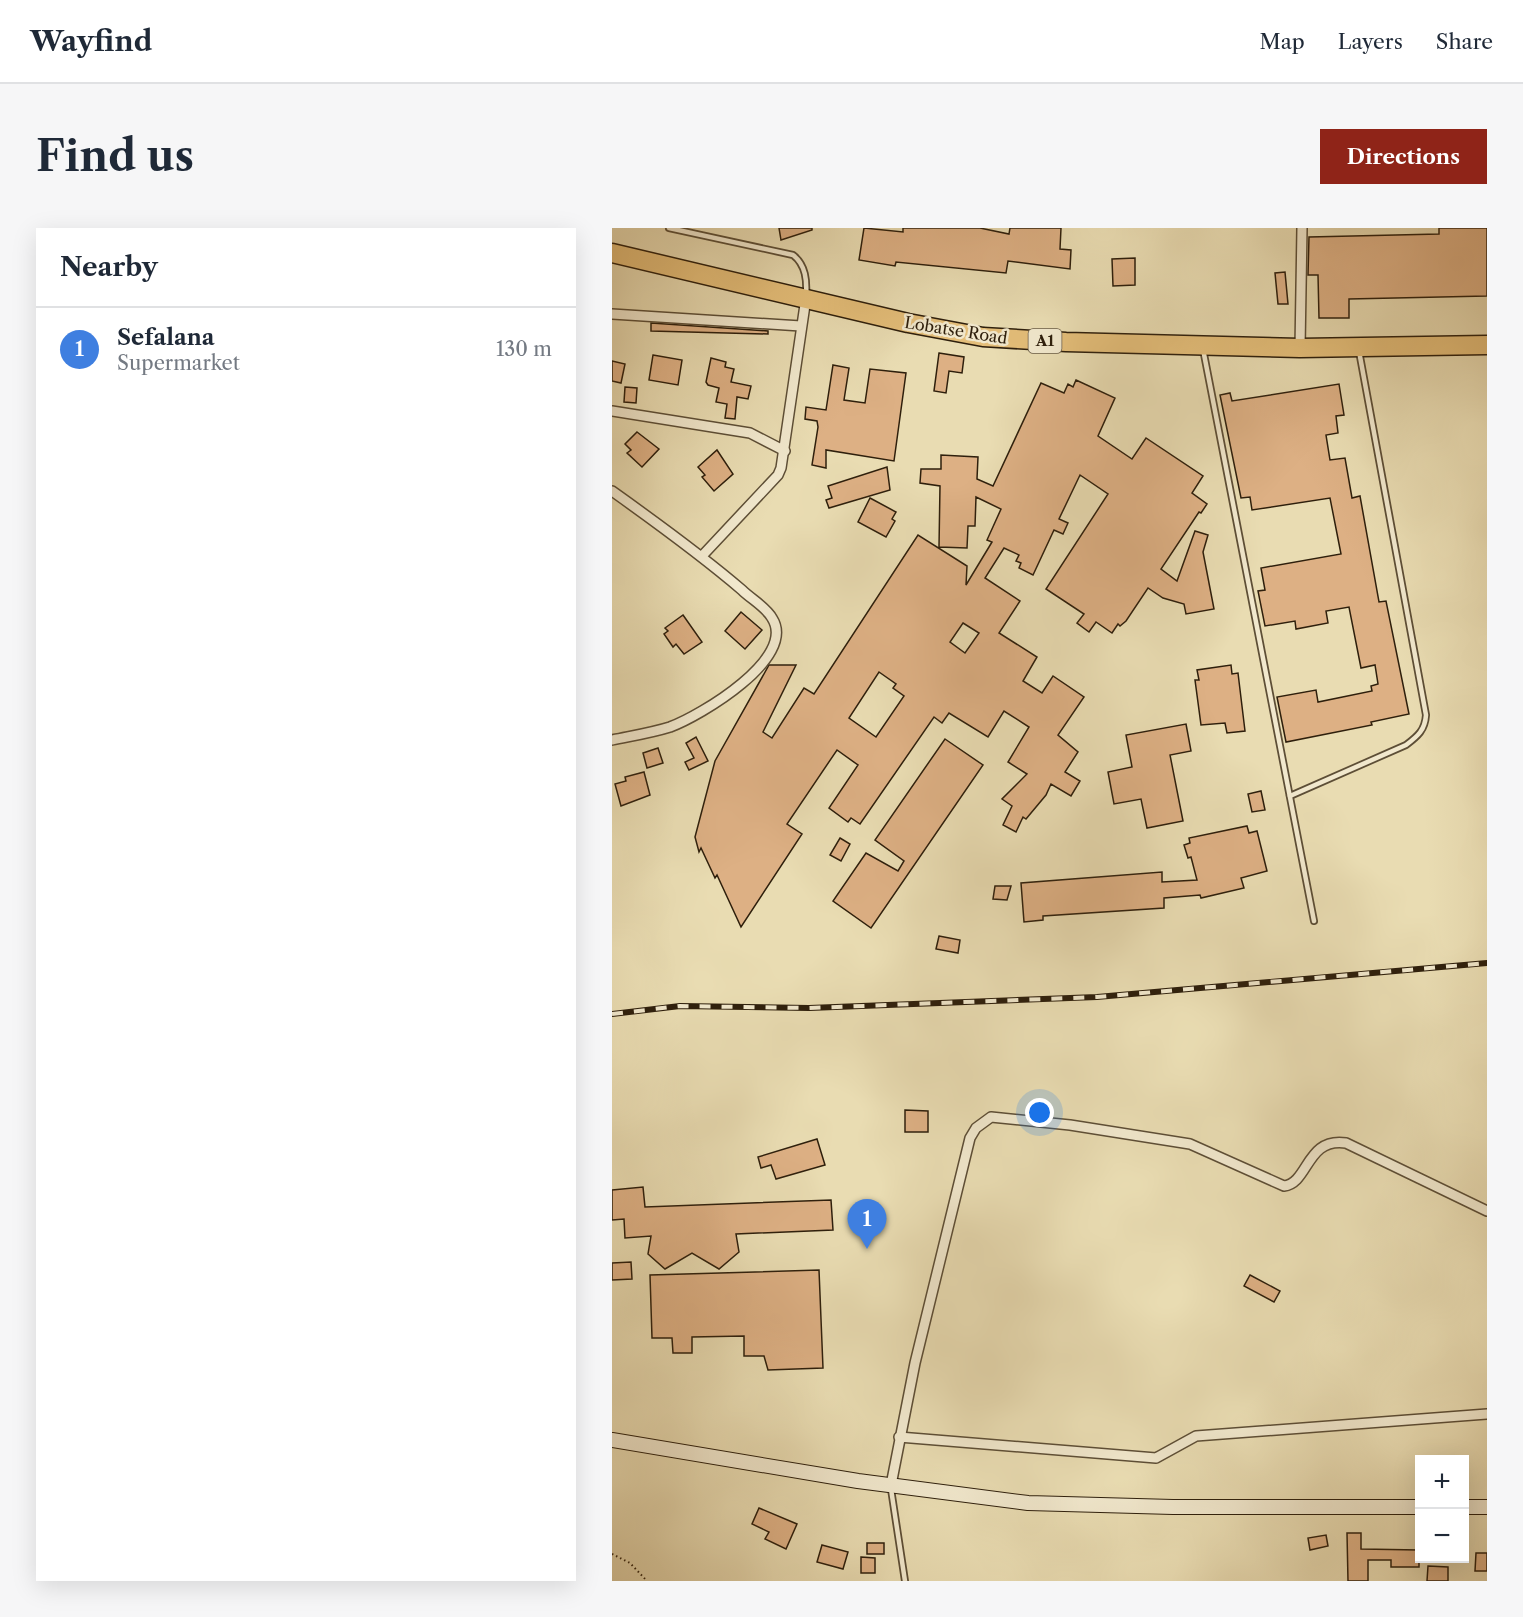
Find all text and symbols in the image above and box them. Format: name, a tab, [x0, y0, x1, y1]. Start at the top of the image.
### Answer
text: Wayfind	[30, 24, 152, 58]
text: Map	[1260, 29, 1305, 54]
text: Layers	[1338, 29, 1403, 54]
text: Share	[1436, 29, 1493, 54]
button: Directions	[1320, 129, 1487, 184]
text: Find us	[36, 130, 194, 182]
text: Nearby	[60, 251, 158, 283]
street label: Lobatse Road	[903, 312, 1009, 348]
text: Sefalana	[117, 324, 214, 351]
road number: A1	[1028, 329, 1062, 353]
text: 1	[75, 337, 84, 361]
text: 130 m	[496, 337, 552, 361]
text: Supermarket	[117, 351, 240, 375]
your location	[1025, 1098, 1054, 1127]
pin: 1	[848, 1200, 886, 1249]
map controls	[1415, 1455, 1469, 1563]
button: +	[1415, 1455, 1469, 1509]
button: −	[1415, 1509, 1469, 1563]

